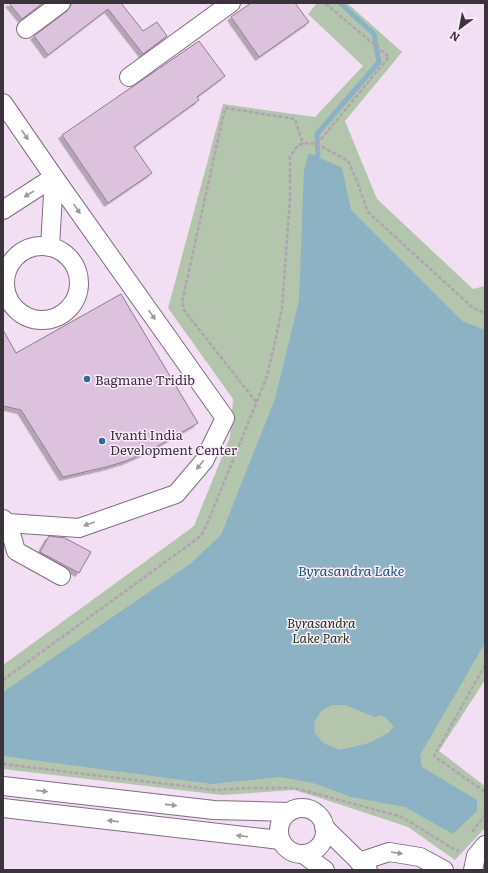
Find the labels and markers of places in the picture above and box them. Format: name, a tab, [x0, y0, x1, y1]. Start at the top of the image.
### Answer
place label: Bagmane Tridib	[95, 370, 195, 389]
marker: Bagmane Tridib	[82, 374, 92, 384]
place label: Ivanti India Development Center	[110, 425, 238, 459]
marker: Ivanti India Development Center	[97, 436, 107, 446]

